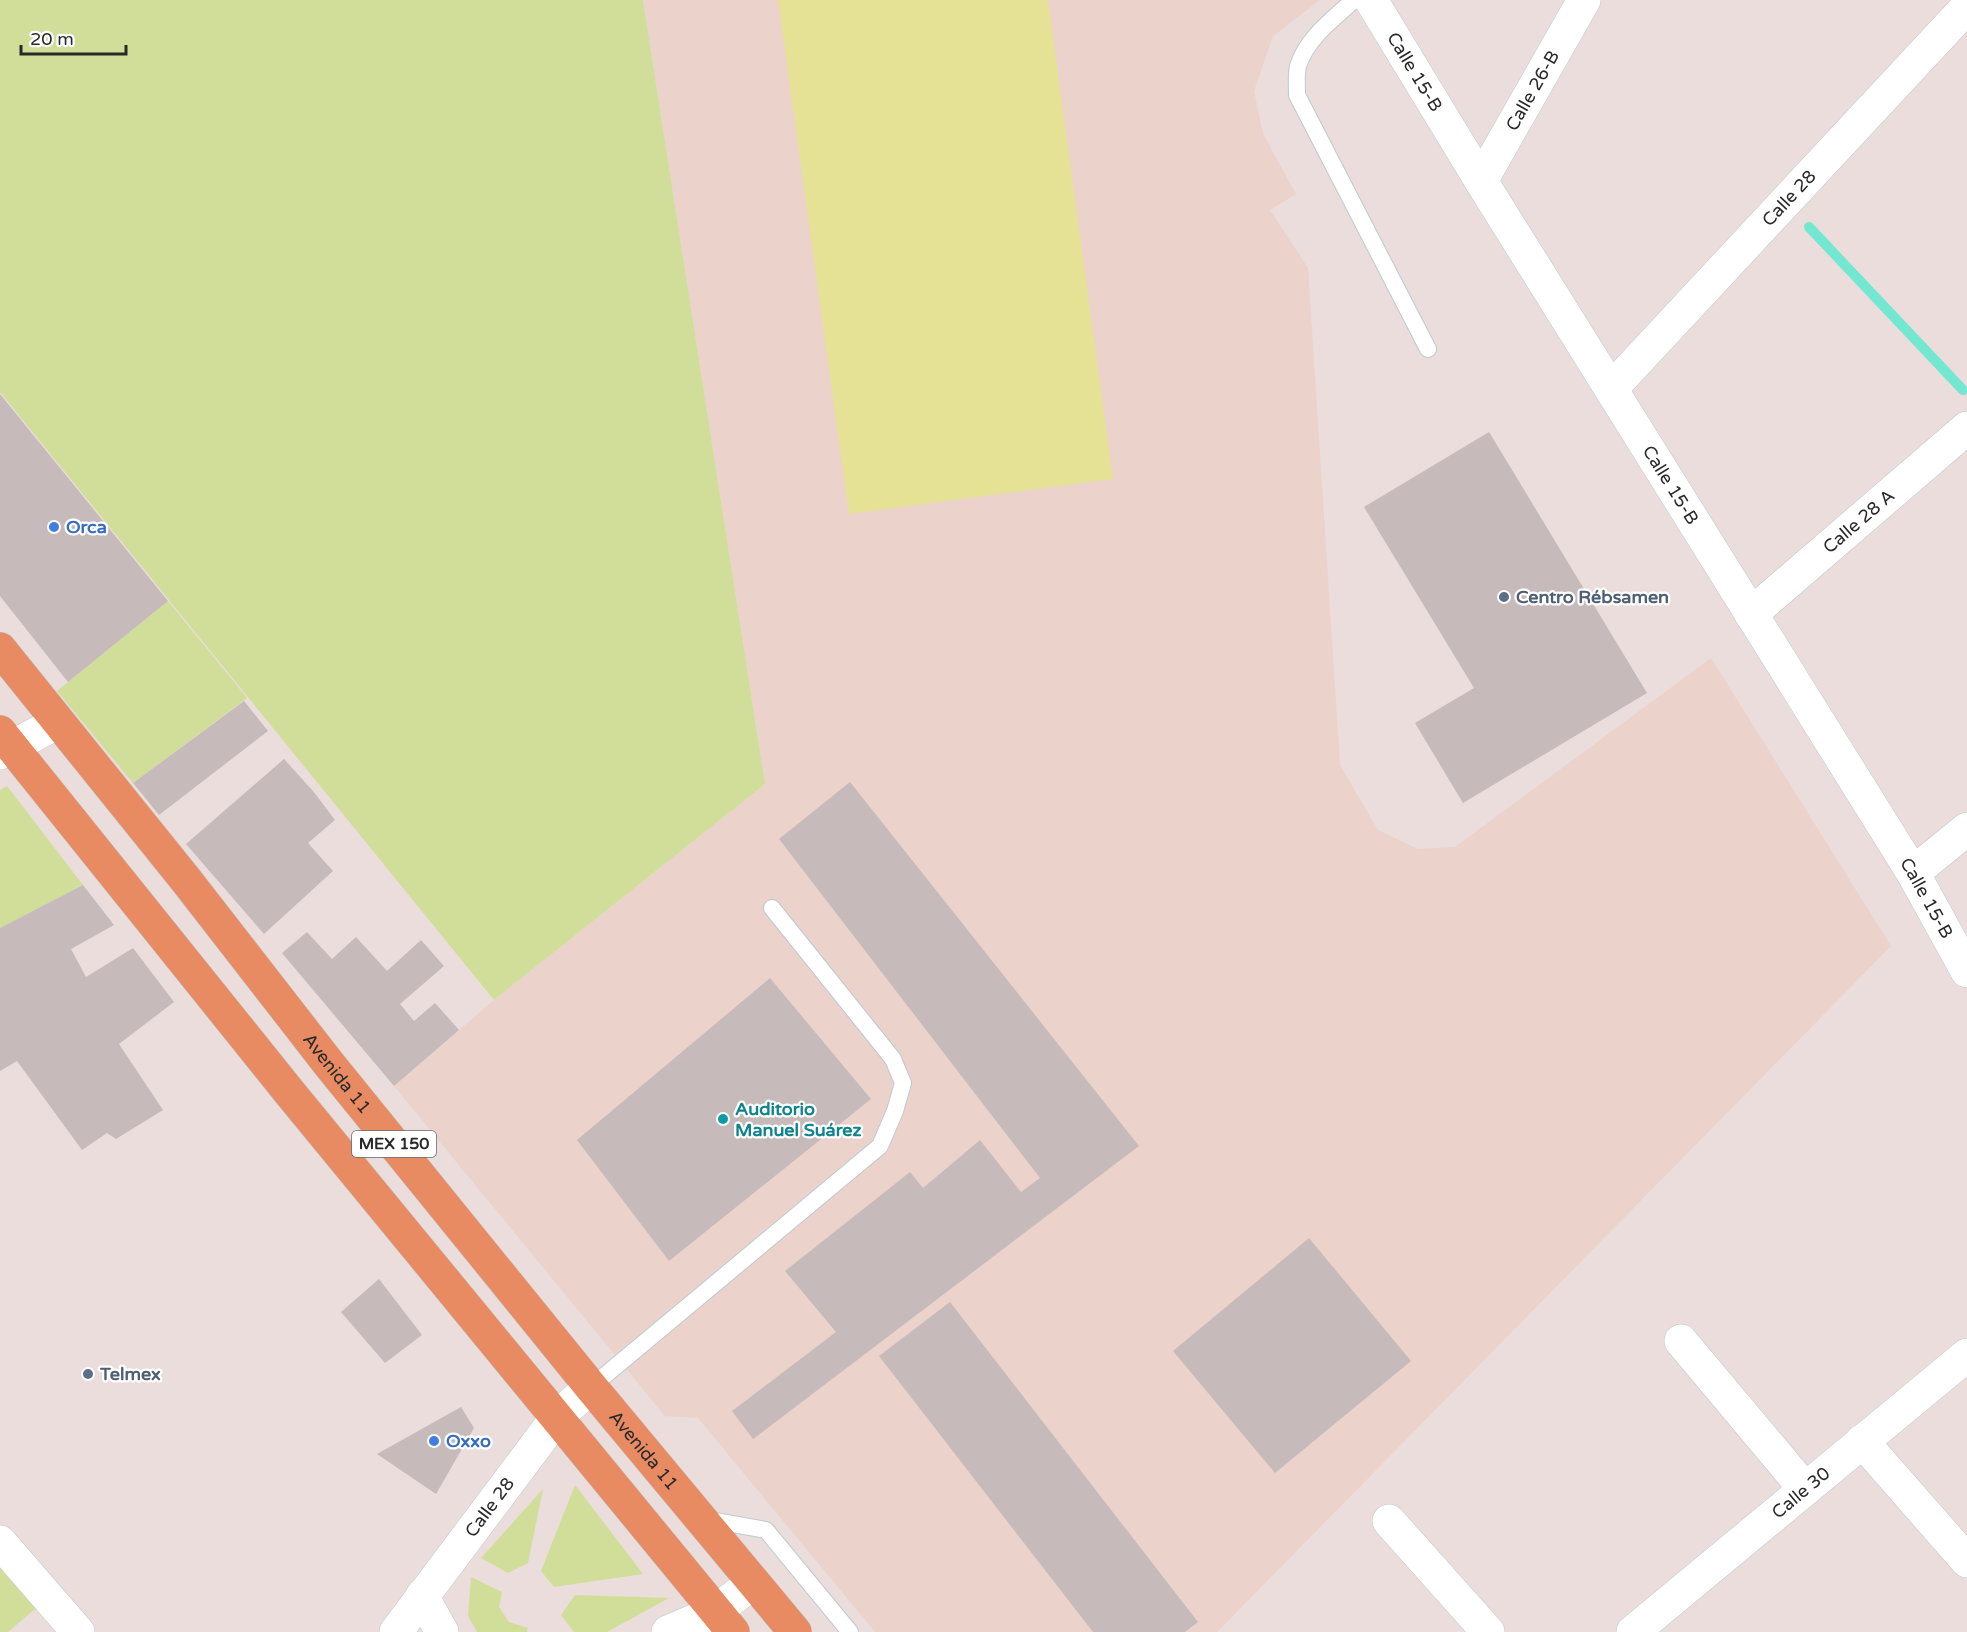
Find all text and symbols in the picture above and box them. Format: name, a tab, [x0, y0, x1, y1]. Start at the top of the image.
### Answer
scale bar	[21, 18, 126, 56]
text: 20 m	[30, 28, 74, 50]
street label: Calle 15-B	[1382, 28, 1447, 116]
street label: Calle 26-B	[1501, 47, 1564, 135]
street label: Calle 28	[1757, 165, 1821, 231]
street label: Calle 15-B	[1638, 441, 1704, 528]
street label: Calle 28 A	[1818, 485, 1899, 558]
place label: Orca	[66, 516, 107, 538]
marker: Orca	[47, 520, 61, 534]
place label: Centro Rébsamen	[1516, 586, 1669, 608]
marker: Centro Rébsamen	[1497, 590, 1511, 604]
street label: Calle 15-B	[1895, 854, 1958, 942]
street label: Avenida 11	[298, 1029, 376, 1118]
place label: Auditorio Manuel Suárez	[735, 1098, 862, 1141]
marker: Auditorio Manuel Suárez	[716, 1112, 730, 1126]
road number: MEX 150	[352, 1131, 436, 1157]
place label: Telmex	[99, 1363, 161, 1385]
marker: Telmex	[81, 1367, 95, 1381]
street label: Avenida 11	[604, 1406, 683, 1495]
place label: Oxxo	[446, 1430, 491, 1452]
marker: Oxxo	[427, 1434, 441, 1448]
street label: Calle 30	[1767, 1462, 1834, 1523]
street label: Calle 28	[460, 1473, 519, 1541]

